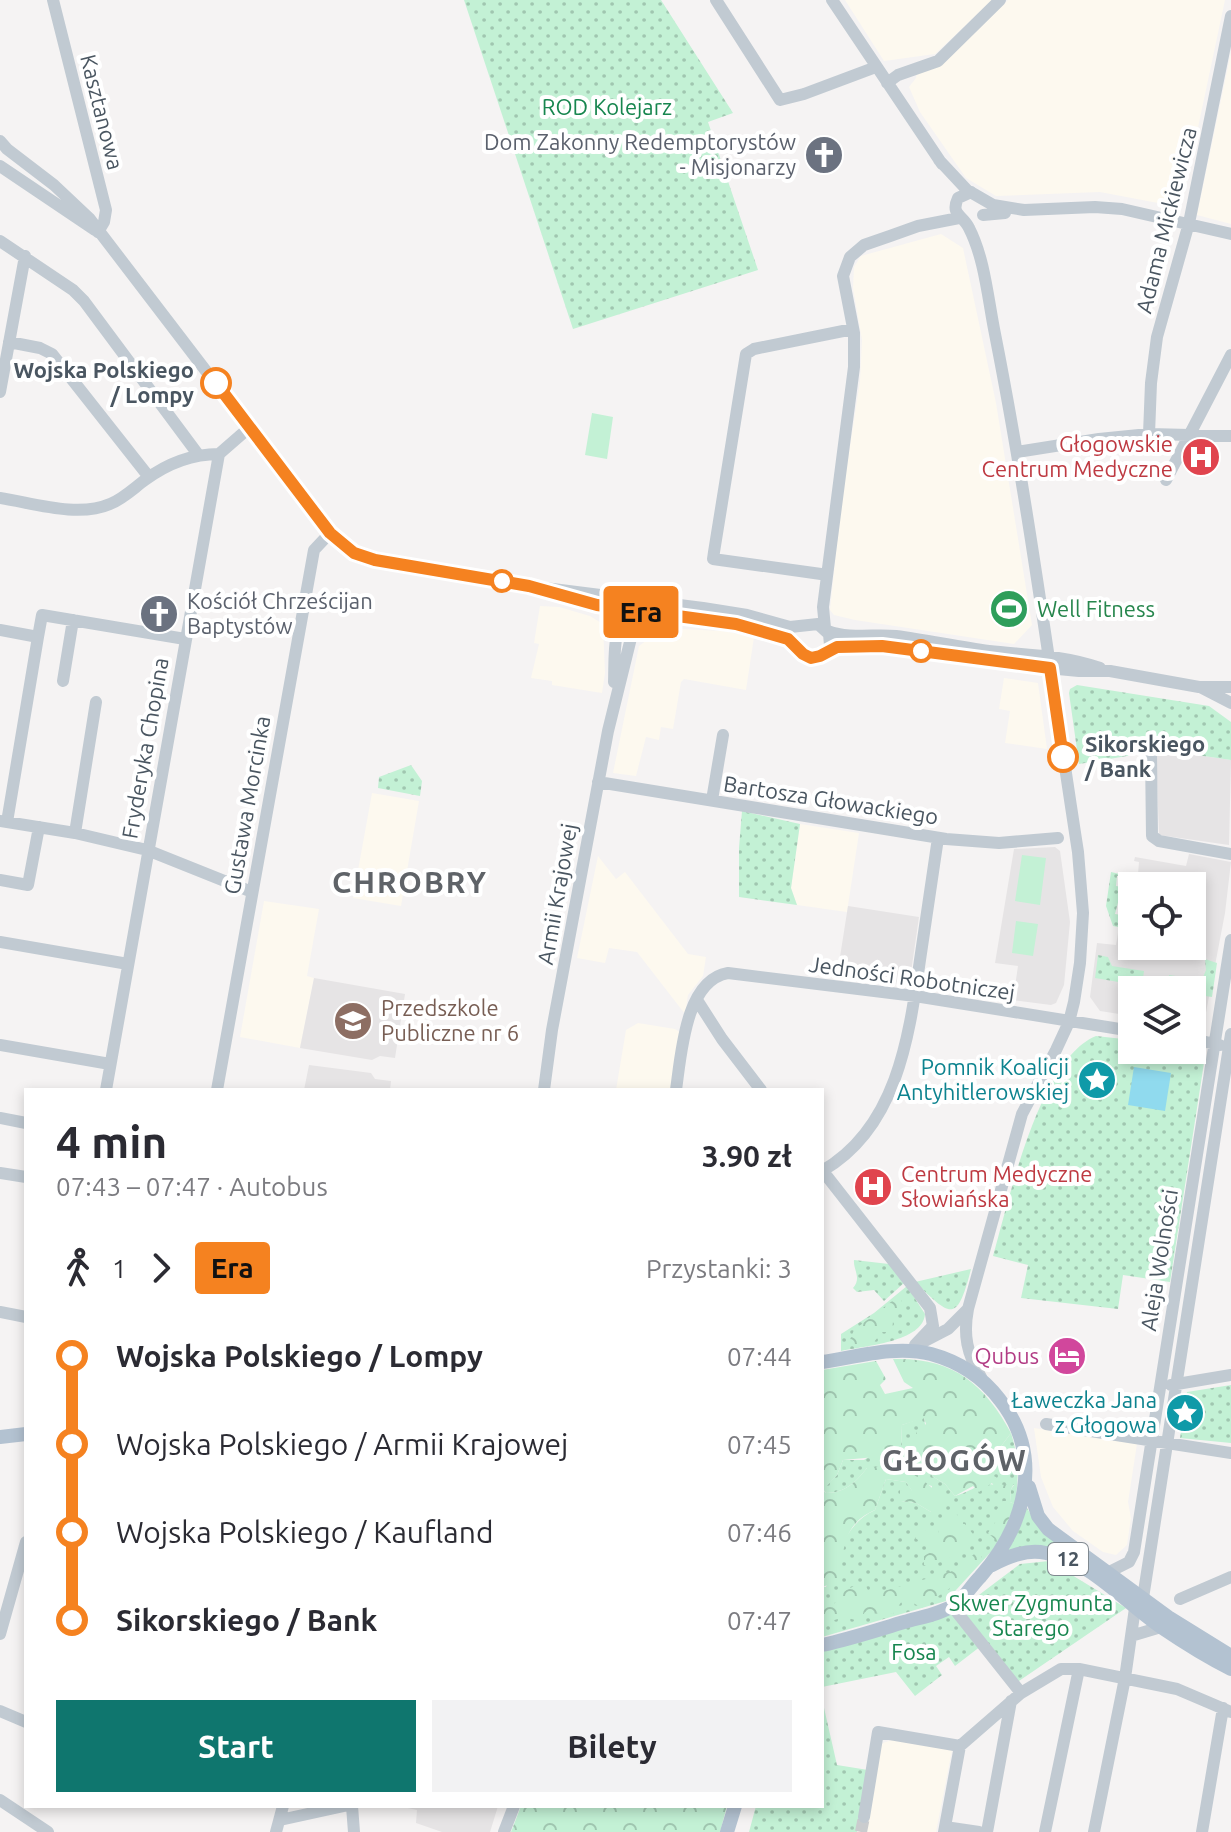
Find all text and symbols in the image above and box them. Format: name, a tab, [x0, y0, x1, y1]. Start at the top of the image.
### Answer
street label: Kasztanowa	[76, 52, 129, 172]
park label: ROD Kolejarz	[542, 94, 672, 119]
street label: Adama Mickiewicza	[1130, 124, 1201, 316]
place label: Dom Zakonny Redemptorystów - Misjonarzy	[484, 129, 796, 179]
church icon: Dom Zakonny Redemptorystów - Misjonarzy	[803, 134, 845, 176]
place label: Wojska Polskiego / Lompy	[14, 357, 194, 407]
marker: Wojska Polskiego / Lompy	[201, 368, 231, 398]
place label: Głogowskie Centrum Medyczne	[982, 431, 1173, 481]
hospital icon: Głogowskie Centrum Medyczne	[1180, 436, 1222, 478]
unlabelled marker	[491, 570, 513, 592]
line badge: Era	[595, 586, 687, 638]
place label: Kościół Chrześcijan Baptystów	[187, 588, 373, 638]
sports icon: Well Fitness	[988, 588, 1030, 630]
church icon: Kościół Chrześcijan Baptystów	[138, 593, 180, 635]
text: Era	[619, 596, 663, 627]
place label: Well Fitness	[1037, 596, 1155, 621]
unlabelled marker	[910, 640, 932, 662]
street label: Fryderyka Chopina	[116, 655, 173, 840]
street label: Gustawa Morcinka	[218, 714, 275, 896]
place label: Sikorskiego / Bank	[1084, 731, 1205, 781]
marker: Sikorskiego / Bank	[1048, 742, 1078, 772]
street label: Bartosza Głowackiego	[722, 770, 940, 829]
street label: Armii Krajowej	[532, 821, 581, 967]
district label: CHROBRY	[332, 865, 488, 899]
map controls	[1118, 872, 1206, 1064]
button: locate	[1118, 872, 1206, 960]
street label: Jedności Robotniczej	[807, 951, 1017, 1004]
button: layers	[1118, 976, 1206, 1064]
place label: Przedszkole Publiczne nr 6	[381, 995, 519, 1045]
school or university icon: Przedszkole Publiczne nr 6	[332, 1000, 374, 1042]
place label: Pomnik Koalicji Antyhitlerowskiej	[897, 1054, 1069, 1104]
place icon: Pomnik Koalicji Antyhitlerowskiej	[1076, 1059, 1118, 1101]
text: 4 min	[56, 1117, 167, 1166]
text: 3.90 zł	[702, 1139, 792, 1173]
place label: Centrum Medyczne Słowiańska	[901, 1161, 1093, 1211]
hospital icon: Centrum Medyczne Słowiańska	[852, 1166, 894, 1208]
text: 07:43 – 07:47 · Autobus	[56, 1172, 328, 1201]
street label: Aleja Wolności	[1135, 1187, 1182, 1333]
icon: walk	[56, 1246, 100, 1290]
icon: forward	[139, 1246, 183, 1290]
text: Era	[211, 1252, 254, 1283]
text: 1	[112, 1254, 127, 1283]
text: Przystanki: 3	[646, 1254, 792, 1283]
hotel icon: Qubus	[1046, 1335, 1088, 1377]
text: Wojska Polskiego / Lompy	[116, 1339, 483, 1373]
text: 07:44	[727, 1342, 792, 1371]
place label: Qubus	[974, 1343, 1039, 1368]
place label: Ławeczka Jana z Głogowa	[1011, 1387, 1157, 1437]
place icon: Ławeczka Jana z Głogowa	[1164, 1392, 1206, 1434]
text: Wojska Polskiego / Armii Krajowej	[116, 1427, 568, 1461]
text: 07:45	[727, 1430, 792, 1459]
district label: GŁOGÓW	[882, 1442, 1028, 1477]
text: Wojska Polskiego / Kaufland	[116, 1515, 493, 1549]
text: 07:46	[727, 1518, 792, 1547]
road number: 12	[1048, 1543, 1088, 1575]
park label: Skwer Zygmunta Starego	[949, 1590, 1113, 1640]
text: Sikorskiego / Bank	[116, 1603, 377, 1637]
text: 07:47	[727, 1606, 792, 1635]
park label: Fosa	[891, 1639, 937, 1664]
button: Start	[56, 1700, 416, 1792]
button: Bilety	[432, 1700, 792, 1792]

